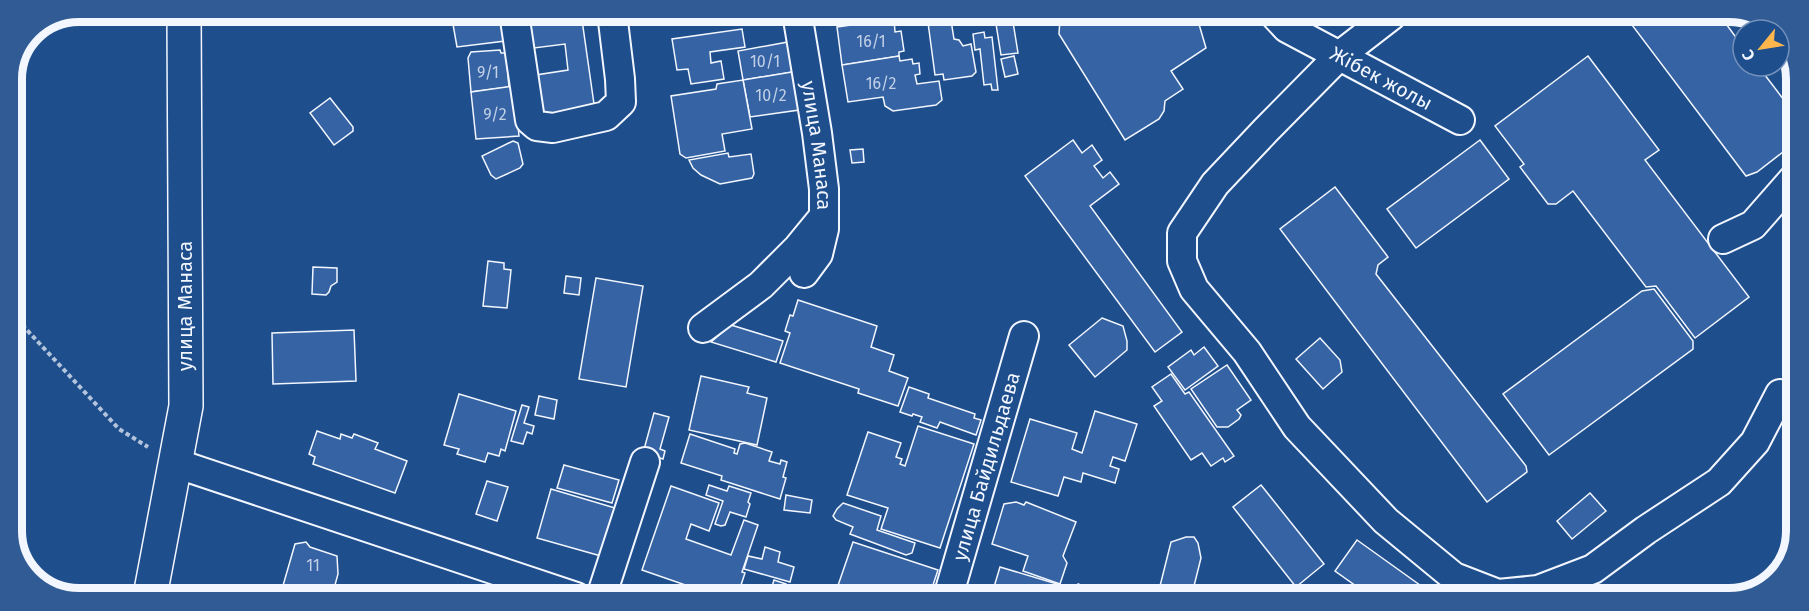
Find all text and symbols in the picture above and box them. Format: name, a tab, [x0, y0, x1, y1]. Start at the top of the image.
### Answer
north arrow	[1731, 18, 1791, 78]
house number: 16/1	[856, 32, 886, 51]
street label: Жібек жолы	[1326, 41, 1437, 115]
text: С	[1738, 46, 1759, 64]
house number: 10/1	[750, 52, 780, 71]
house number: 9/1	[477, 63, 499, 82]
house number: 16/2	[866, 74, 896, 93]
street label: улица Манаса	[796, 79, 836, 210]
house number: 10/2	[755, 86, 787, 105]
house number: 9/2	[483, 105, 507, 124]
street label: улица Манаса	[173, 241, 197, 371]
street label: улица Байдильдаева	[947, 369, 1025, 564]
house number: 11	[306, 556, 320, 575]

